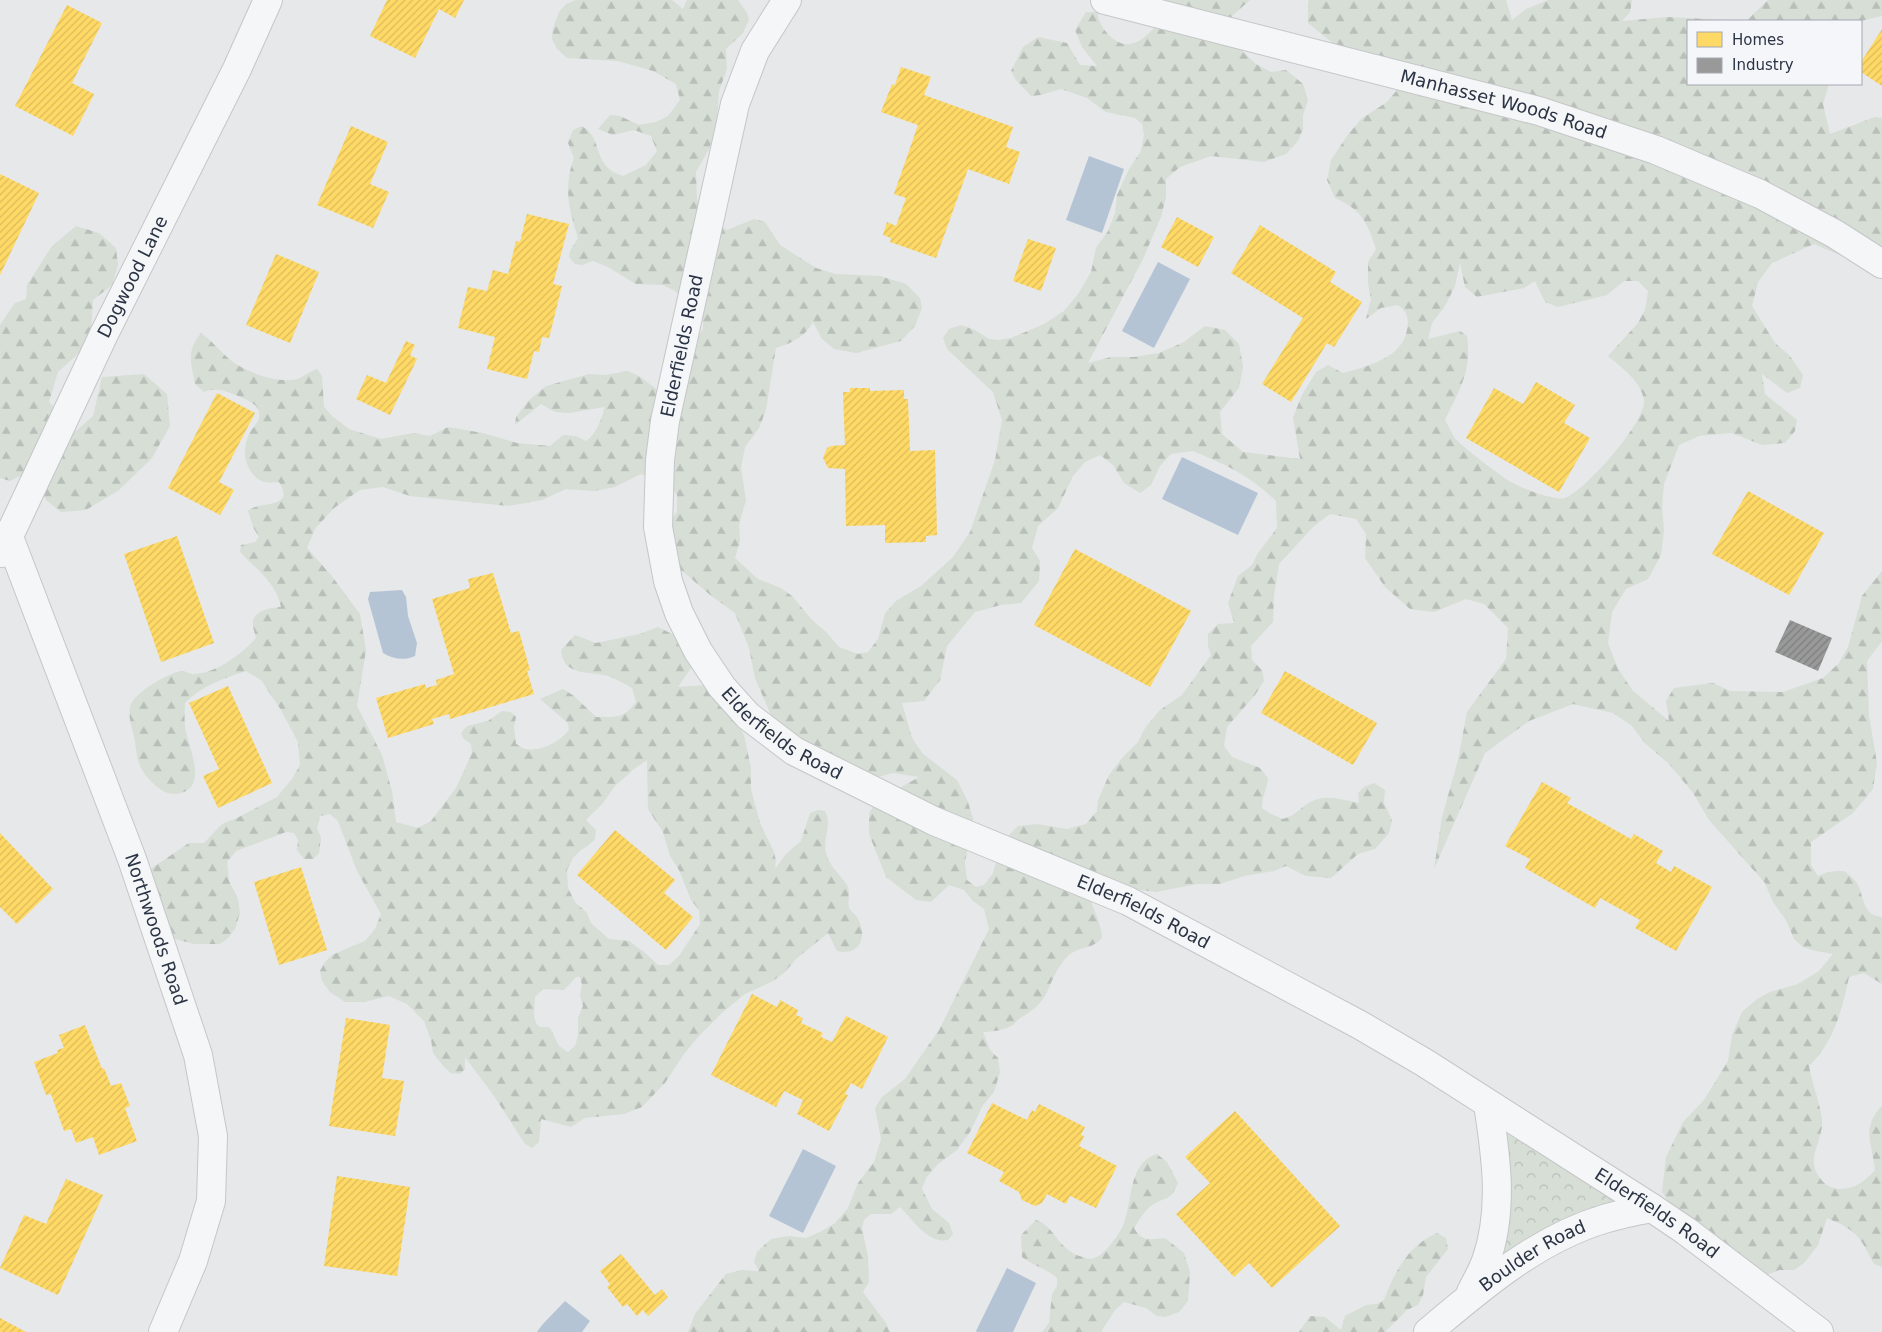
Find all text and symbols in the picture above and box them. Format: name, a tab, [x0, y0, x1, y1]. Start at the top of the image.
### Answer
legend	[1687, 20, 1862, 85]
text: Homes	[1732, 31, 1784, 49]
text: Industry	[1732, 56, 1794, 74]
street label: Manhasset Woods Road	[1398, 65, 1610, 143]
street label: Dogwood Lane	[93, 212, 172, 341]
street label: Elderfields Road	[656, 273, 707, 419]
street label: Elderfields Road	[717, 683, 846, 783]
street label: Northwoods Road	[121, 851, 191, 1008]
street label: Elderfields Road	[1074, 870, 1214, 953]
street label: Elderfields Road	[1591, 1163, 1723, 1262]
street label: Boulder Road	[1475, 1215, 1589, 1296]

